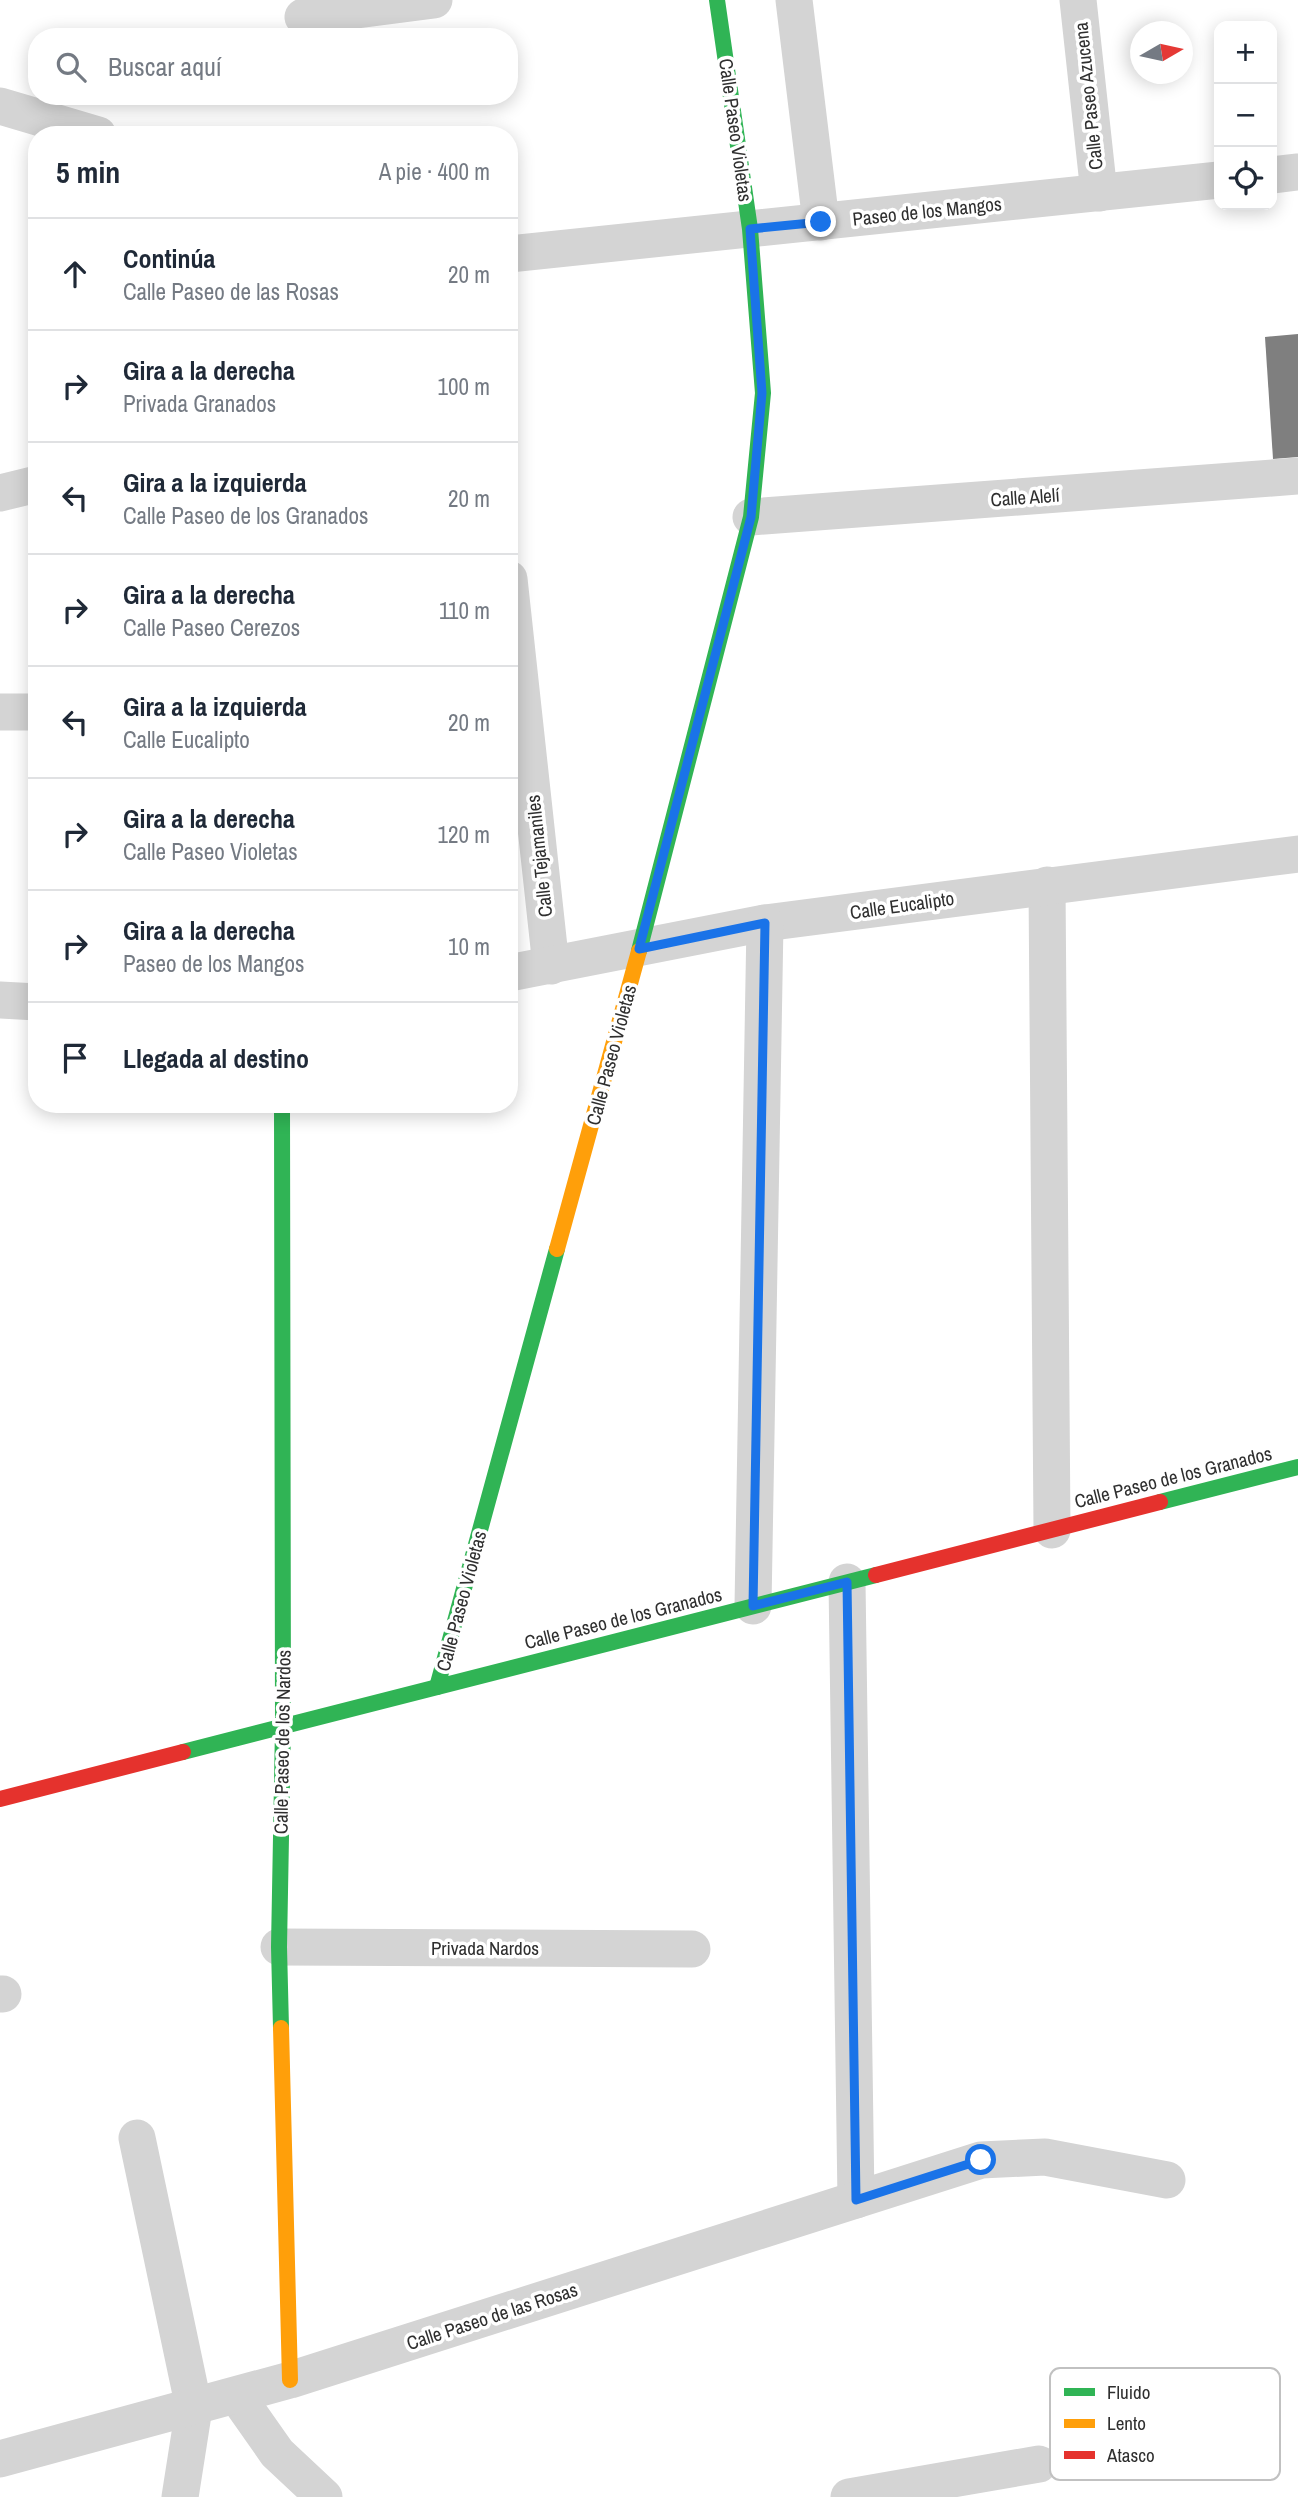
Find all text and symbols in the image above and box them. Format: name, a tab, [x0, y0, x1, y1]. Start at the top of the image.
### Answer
street label: Calle Paseo Azucena	[1067, 21, 1109, 171]
north arrow	[1130, 21, 1193, 84]
map controls	[1214, 21, 1277, 210]
button: +	[1214, 21, 1277, 84]
search box	[28, 28, 518, 105]
icon: search	[52, 48, 90, 86]
text: Buscar aquí	[108, 49, 222, 84]
street label: Calle Paseo Violetas	[713, 57, 759, 203]
button: −	[1214, 84, 1277, 147]
button: locate	[1214, 147, 1277, 210]
text: 5 min	[56, 152, 120, 192]
text: A pie · 400 m	[379, 156, 490, 187]
street label: Paseo de los Mangos	[851, 190, 1003, 232]
route end	[805, 206, 836, 237]
text: Continúa	[123, 241, 215, 276]
icon: ahead	[56, 255, 94, 293]
text: 20 m	[448, 259, 490, 290]
text: Calle Paseo de las Rosas	[123, 276, 339, 307]
text: Gira a la derecha	[123, 353, 295, 388]
icon: right	[56, 367, 94, 405]
text: 100 m	[438, 371, 490, 402]
text: Privada Granados	[123, 388, 276, 419]
text: Gira a la izquierda	[123, 465, 307, 500]
icon: left	[56, 479, 94, 517]
street label: Calle Alelí	[990, 482, 1061, 512]
text: 20 m	[448, 483, 490, 514]
text: Calle Paseo de los Granados	[123, 500, 368, 531]
text: Gira a la derecha	[123, 577, 295, 612]
icon: right	[56, 591, 94, 629]
text: 110 m	[439, 595, 490, 626]
text: Calle Paseo Cerezos	[123, 612, 300, 643]
text: Gira a la izquierda	[123, 689, 307, 724]
icon: left	[56, 703, 94, 741]
text: 20 m	[448, 707, 490, 738]
text: Calle Eucalipto	[123, 724, 250, 755]
street label: Calle Tejamaniles	[520, 793, 558, 918]
text: Gira a la derecha	[123, 801, 295, 836]
icon: right	[56, 815, 94, 853]
text: 120 m	[438, 819, 490, 850]
text: Calle Paseo Violetas	[123, 836, 298, 867]
street label: Calle Eucalipto	[848, 885, 956, 925]
text: Gira a la derecha	[123, 913, 295, 948]
icon: right	[56, 927, 94, 965]
text: 10 m	[448, 931, 490, 962]
text: Paseo de los Mangos	[123, 948, 304, 979]
street label: Calle Paseo Violetas	[580, 982, 642, 1128]
icon: arrive	[56, 1039, 94, 1077]
text: Llegada al destino	[123, 1041, 309, 1076]
street label: Calle Paseo de los Granados	[1072, 1440, 1275, 1514]
street label: Calle Paseo Violetas	[430, 1528, 492, 1674]
street label: Calle Paseo de los Granados	[522, 1581, 725, 1655]
street label: Calle Paseo de los Nardos	[267, 1649, 297, 1834]
street label: Privada Nardos	[431, 1935, 539, 1961]
route start	[965, 2144, 996, 2175]
street label: Calle Paseo de las Rosas	[403, 2276, 581, 2356]
legend	[1050, 2368, 1280, 2480]
text: Fluido	[1107, 2379, 1150, 2405]
text: Lento	[1107, 2410, 1146, 2436]
text: Atasco	[1106, 2442, 1155, 2468]

